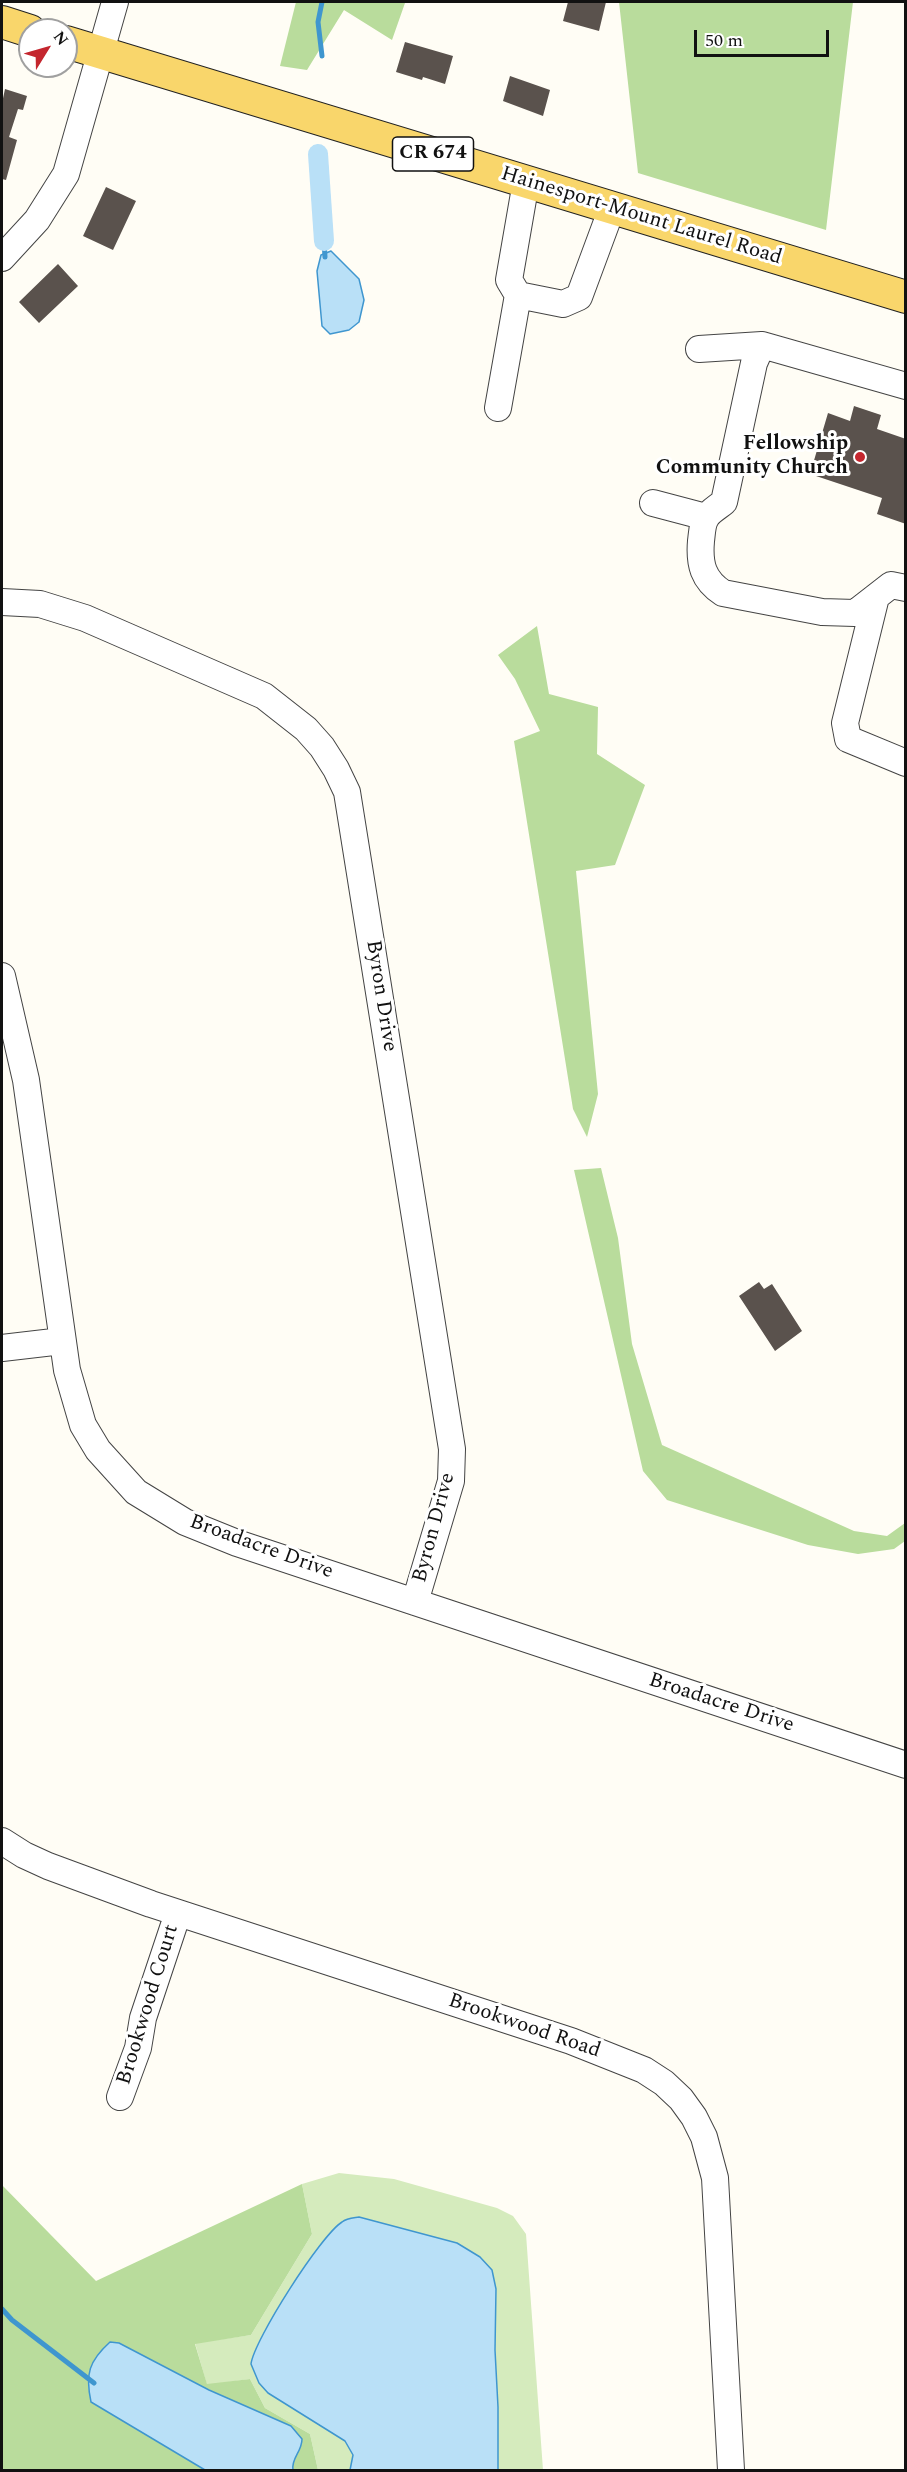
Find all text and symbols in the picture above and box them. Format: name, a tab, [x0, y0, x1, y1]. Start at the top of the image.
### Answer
north arrow	[18, 18, 78, 78]
scale bar	[697, 18, 832, 56]
text: N	[47, 26, 74, 51]
text: 50 m	[705, 27, 743, 54]
road number: CR 674	[392, 137, 474, 171]
street label: Hainesport-Mount Laurel Road	[497, 162, 785, 272]
place label: Fellowship Community Church	[656, 432, 848, 482]
marker: Fellowship Community Church	[853, 450, 867, 464]
street label: Byron Drive	[359, 938, 401, 1054]
street label: Byron Drive	[408, 1470, 462, 1586]
street label: Broadacre Drive	[186, 1510, 336, 1586]
street label: Broadacre Drive	[645, 1669, 797, 1739]
street label: Brookwood Court	[113, 1922, 185, 2088]
street label: Brookwood Road	[444, 1989, 604, 2065]

